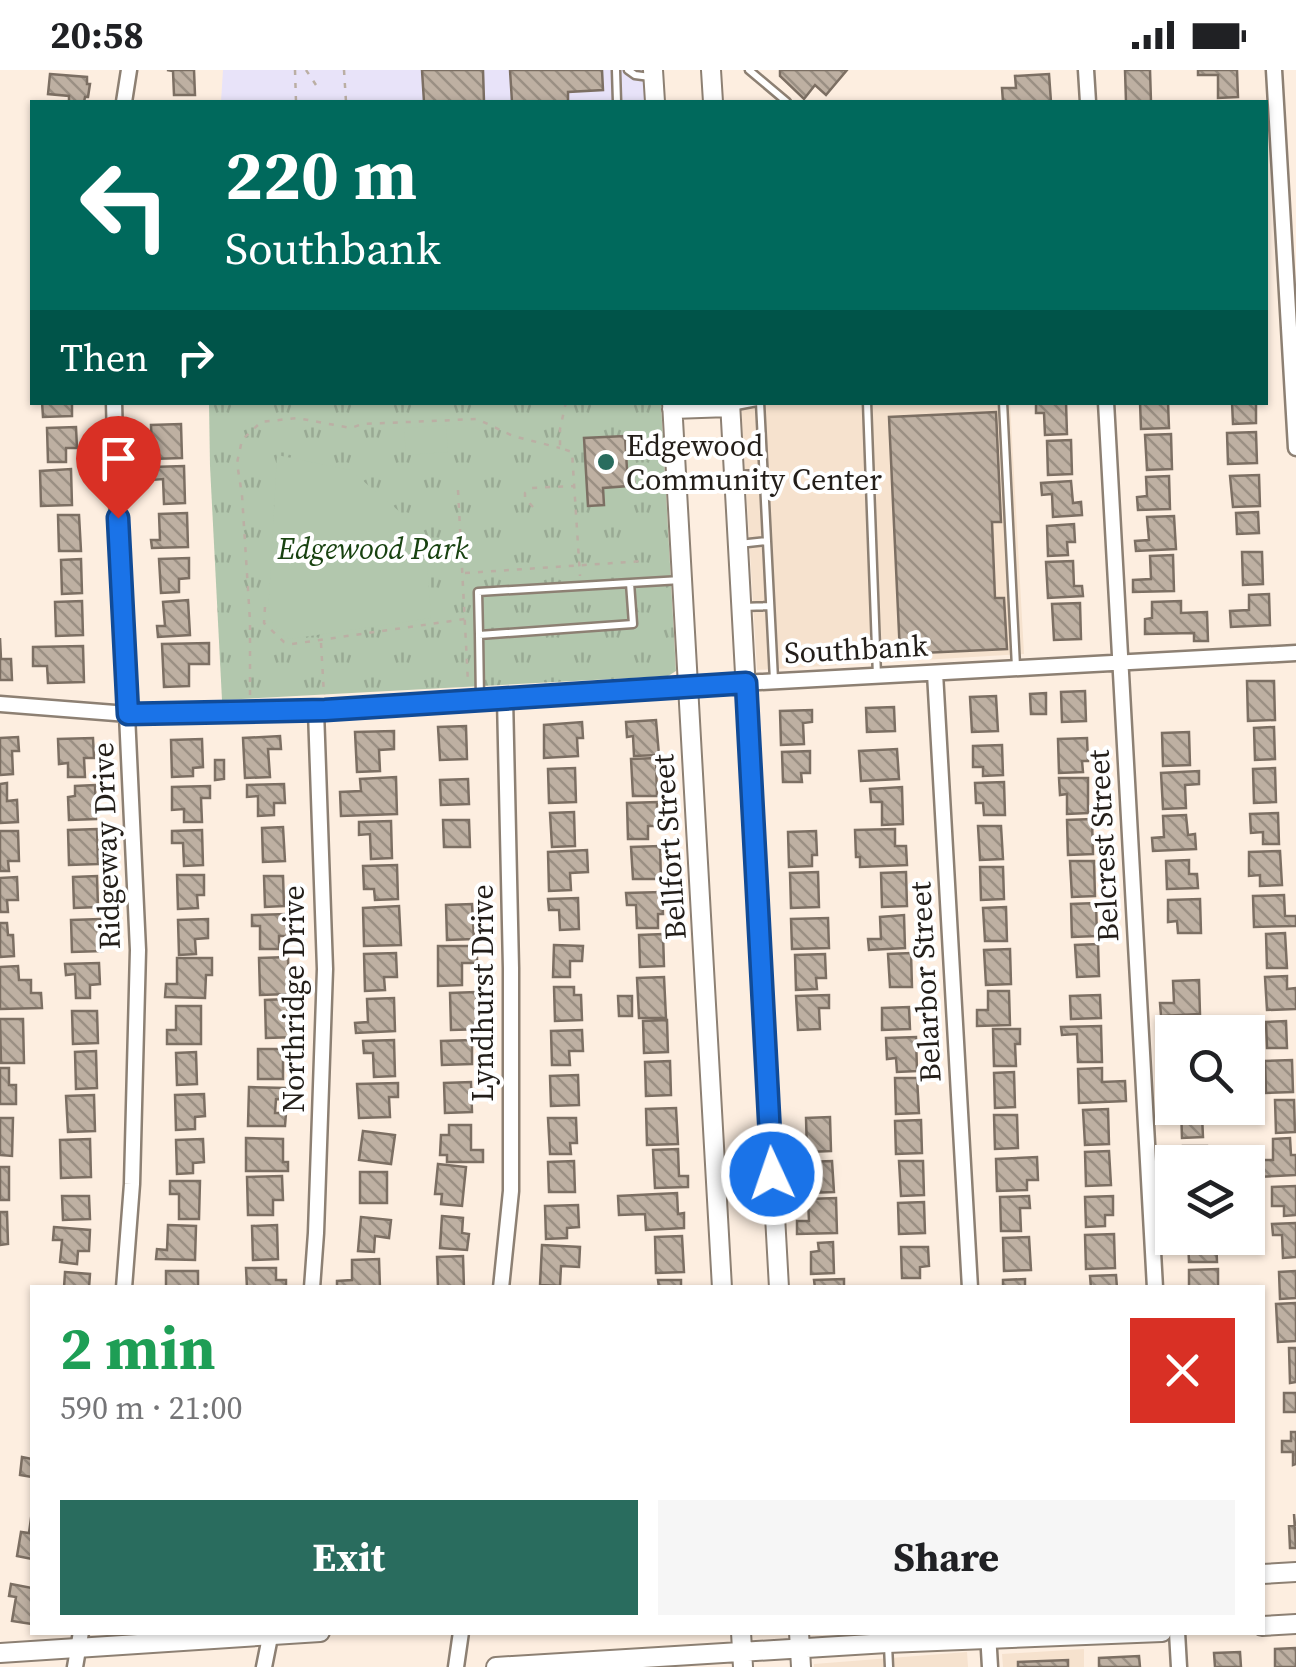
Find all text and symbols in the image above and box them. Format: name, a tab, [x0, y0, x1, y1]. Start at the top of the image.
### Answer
text: 20:58	[50, 9, 144, 61]
text: 220 m	[225, 126, 417, 222]
icon: left	[60, 140, 190, 270]
text: Southbank	[225, 217, 441, 279]
icon: right	[168, 330, 223, 385]
text: Then	[60, 332, 148, 384]
pin	[76, 416, 161, 519]
place label: Edgewood Community Center	[626, 425, 882, 500]
icon: arrive	[91, 431, 146, 486]
marker: Edgewood Community Center	[595, 451, 617, 473]
park label: Edgewood Park	[276, 528, 469, 569]
street label: Southbank	[783, 625, 929, 673]
street label: Ridgeway Drive	[82, 742, 130, 950]
street label: Belcrest Street	[1077, 749, 1129, 943]
street label: Bellfort Street	[642, 753, 696, 941]
street label: Belarbor Street	[899, 880, 951, 1083]
street label: Lyndhurst Drive	[462, 884, 503, 1102]
street label: Northridge Drive	[273, 885, 314, 1113]
map controls	[1155, 1015, 1265, 1255]
button: search	[1155, 1015, 1265, 1125]
position arrow	[720, 1122, 824, 1226]
button: layers	[1155, 1145, 1265, 1255]
text: 2 min	[60, 1307, 216, 1389]
button: close	[1130, 1318, 1235, 1423]
text: 590 m · 21:00	[60, 1386, 242, 1430]
button: Exit	[60, 1500, 638, 1615]
button: Share	[658, 1500, 1235, 1615]

